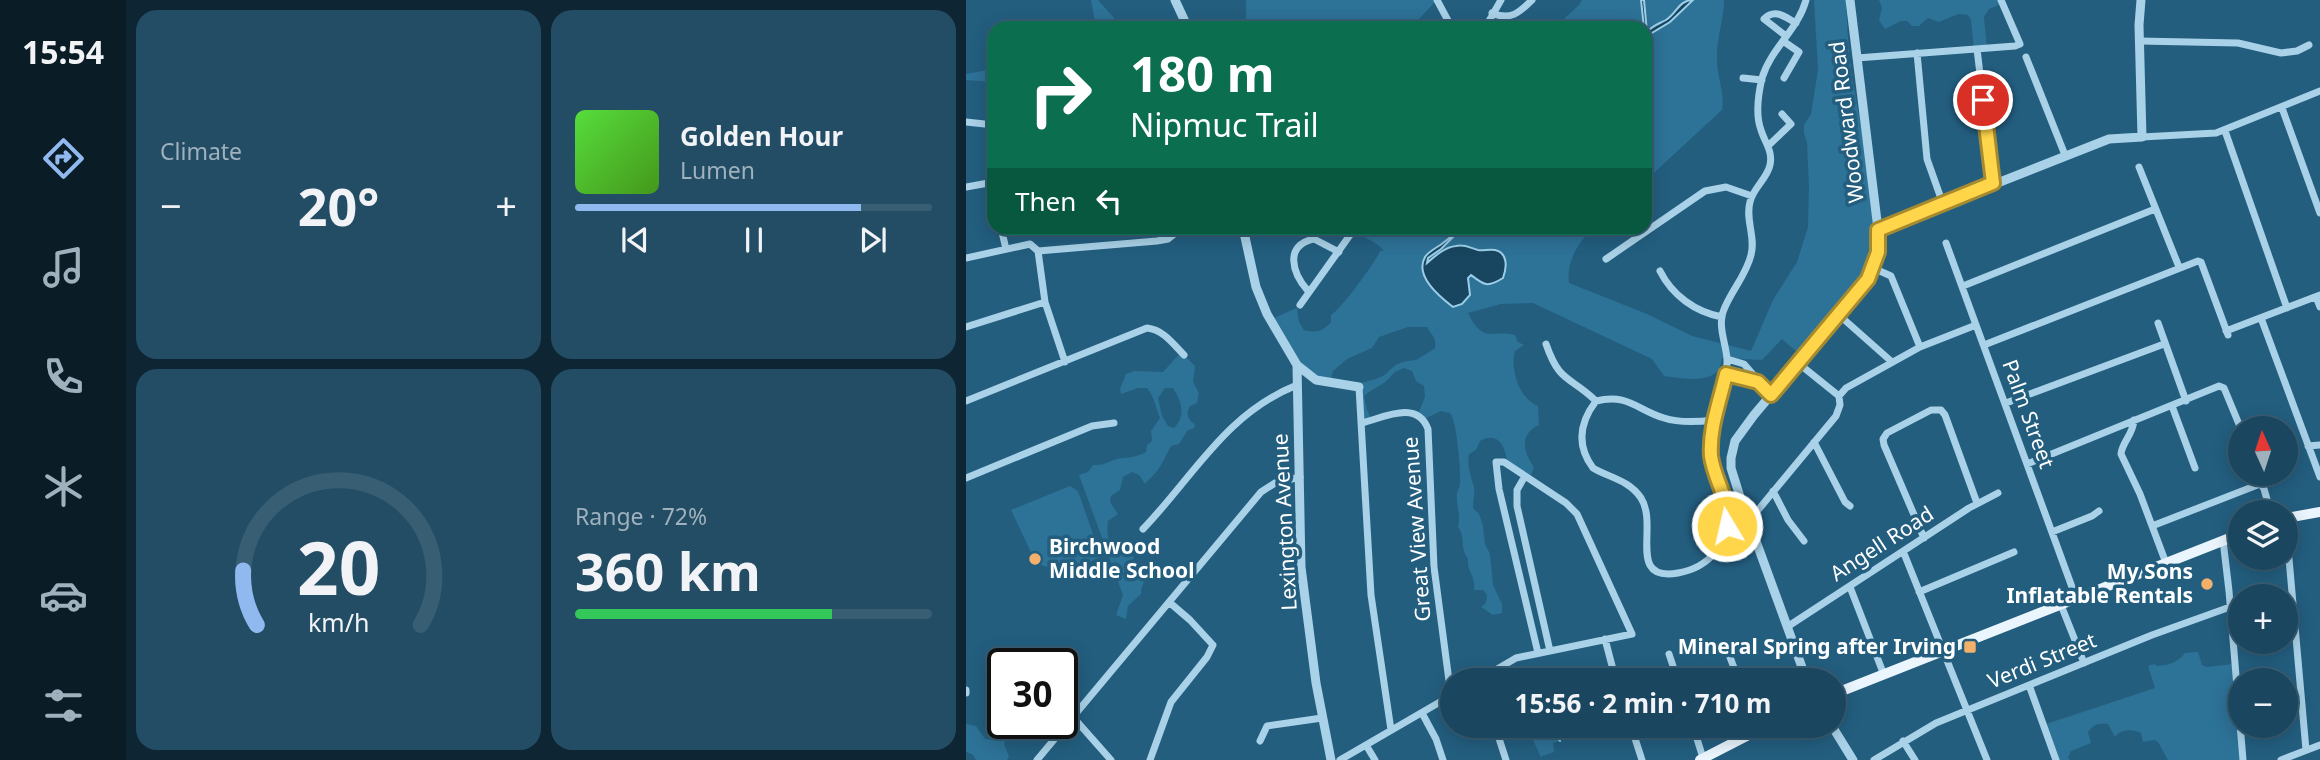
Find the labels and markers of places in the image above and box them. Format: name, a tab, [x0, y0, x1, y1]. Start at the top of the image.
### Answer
pin	[1953, 70, 2013, 130]
place label: Birchwood Middle School	[1049, 532, 1194, 584]
marker: Birchwood Middle School	[1027, 551, 1043, 567]
place label: My Sons Inflatable Rentals	[2006, 557, 2193, 609]
marker: My Sons Inflatable Rentals	[2199, 576, 2215, 592]
place label: Mineral Spring after Irving	[1678, 632, 1956, 660]
marker: Mineral Spring after Irving	[1962, 639, 1978, 655]

